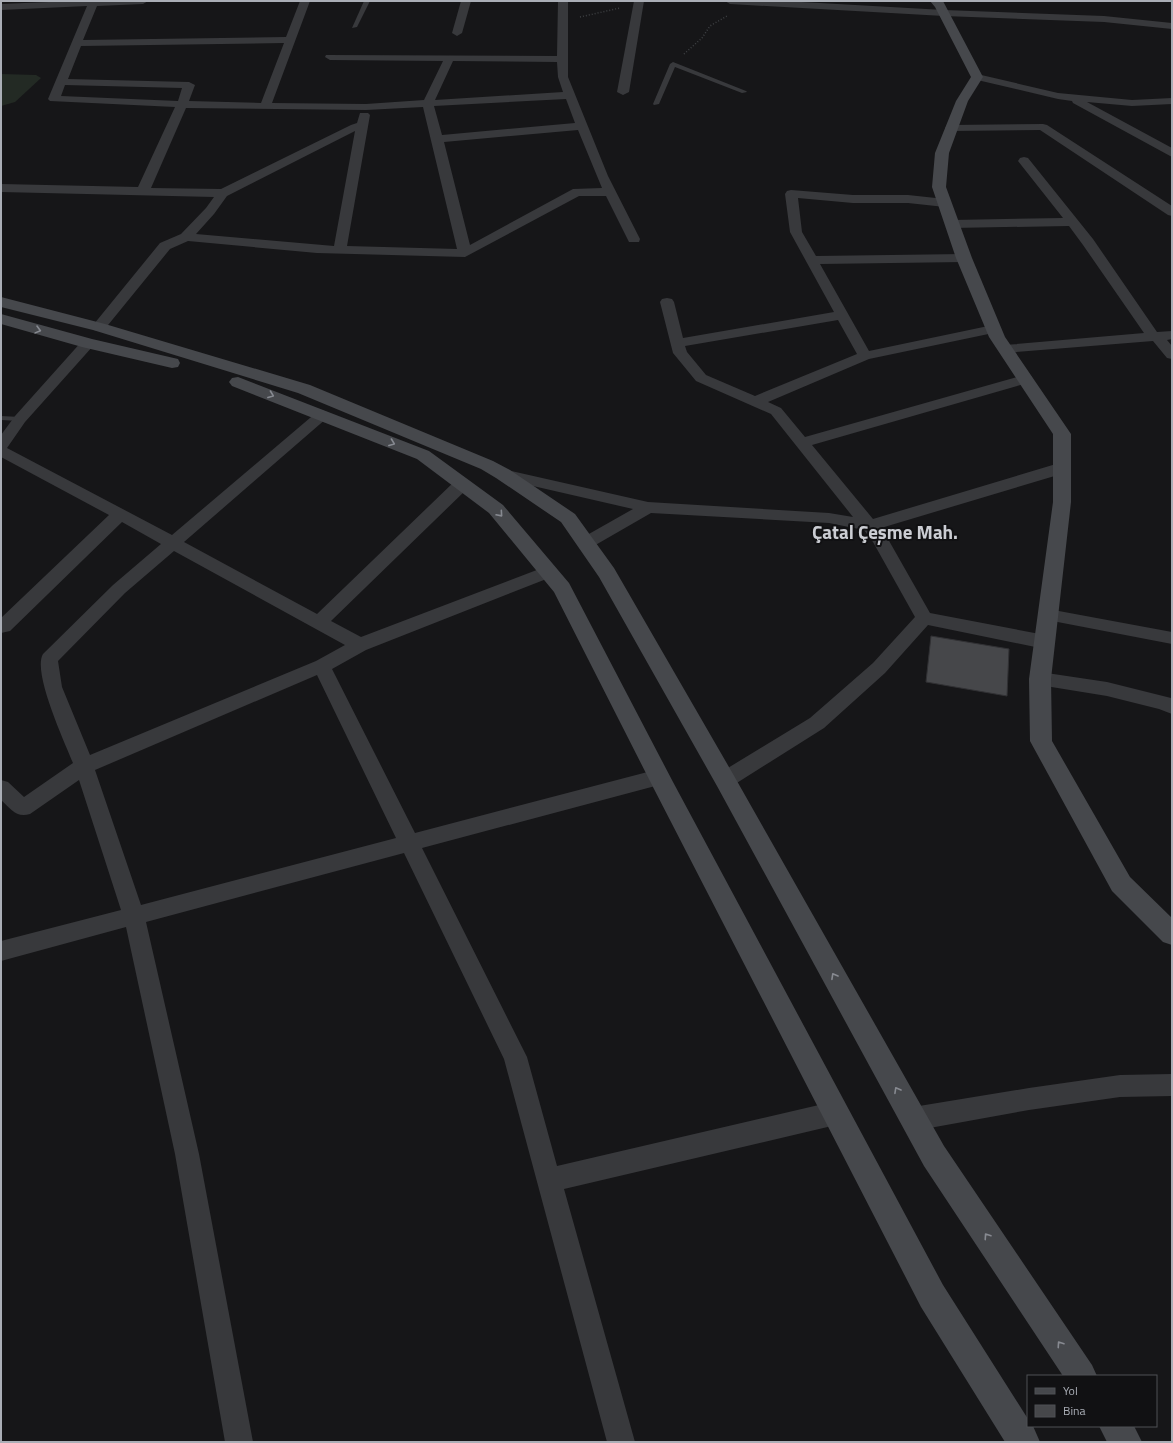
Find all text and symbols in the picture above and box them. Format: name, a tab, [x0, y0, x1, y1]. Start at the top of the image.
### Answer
one-way arrow	[35, 325, 42, 333]
one-way arrow	[267, 391, 274, 399]
one-way arrow	[388, 438, 395, 446]
one-way arrow	[495, 509, 502, 516]
district label: Çatal Çeşme Mah.	[812, 517, 958, 546]
one-way arrow	[831, 973, 838, 980]
one-way arrow	[894, 1087, 901, 1094]
one-way arrow	[984, 1233, 992, 1240]
one-way arrow	[1057, 1341, 1064, 1348]
legend	[1027, 1375, 1157, 1427]
text: Yol	[1063, 1381, 1078, 1400]
text: Bina	[1063, 1401, 1085, 1420]

